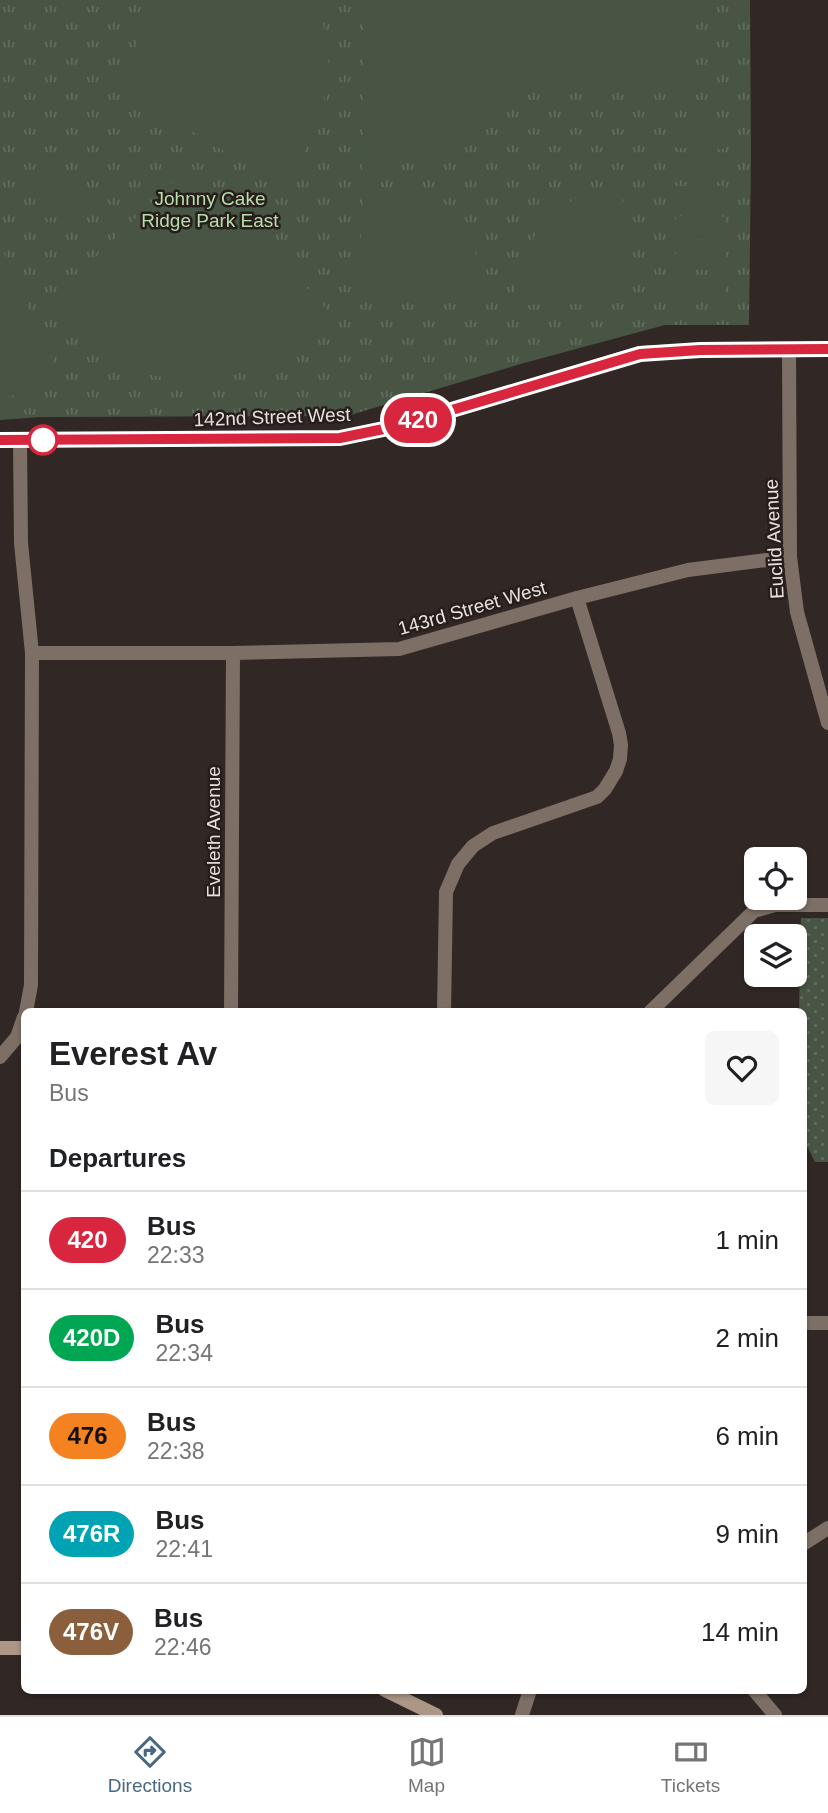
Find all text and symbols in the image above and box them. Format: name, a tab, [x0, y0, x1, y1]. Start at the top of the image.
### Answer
park label: Johnny Cake Ridge Park East	[141, 188, 279, 231]
line badge: 420	[378, 397, 458, 443]
street label: 142nd Street West	[193, 404, 352, 430]
text: 420	[398, 406, 438, 433]
unlabelled marker	[28, 425, 58, 455]
street label: Euclid Avenue	[760, 478, 788, 600]
street label: 143rd Street West	[396, 577, 549, 639]
street label: Eveleth Avenue	[203, 766, 224, 898]
map controls	[744, 847, 807, 987]
button: locate	[744, 847, 807, 910]
button: layers	[744, 924, 807, 987]
button: heart	[705, 1031, 779, 1105]
text: Everest Av	[49, 1035, 217, 1072]
text: Bus	[49, 1080, 89, 1106]
text: Departures	[49, 1143, 186, 1173]
text: Bus	[147, 1211, 196, 1241]
text: 1 min	[715, 1225, 779, 1255]
text: 420	[67, 1226, 108, 1253]
text: 22:33	[147, 1242, 205, 1268]
text: Bus	[155, 1309, 205, 1339]
text: 2 min	[715, 1323, 779, 1353]
text: 420D	[63, 1324, 120, 1351]
text: 22:34	[155, 1340, 213, 1366]
text: Bus	[147, 1407, 196, 1437]
text: 6 min	[715, 1421, 779, 1451]
text: 476	[67, 1422, 108, 1449]
text: 22:38	[147, 1438, 205, 1464]
text: Bus	[155, 1505, 205, 1535]
text: 9 min	[715, 1519, 779, 1549]
text: 476R	[63, 1520, 120, 1547]
text: 22:41	[155, 1536, 213, 1562]
text: Bus	[154, 1603, 203, 1633]
text: 14 min	[701, 1617, 779, 1647]
text: 476V	[63, 1618, 119, 1645]
text: 22:46	[154, 1634, 212, 1660]
tab: Directions	[108, 1733, 192, 1797]
tab: Map	[408, 1733, 446, 1797]
tab: Tickets	[661, 1733, 720, 1797]

